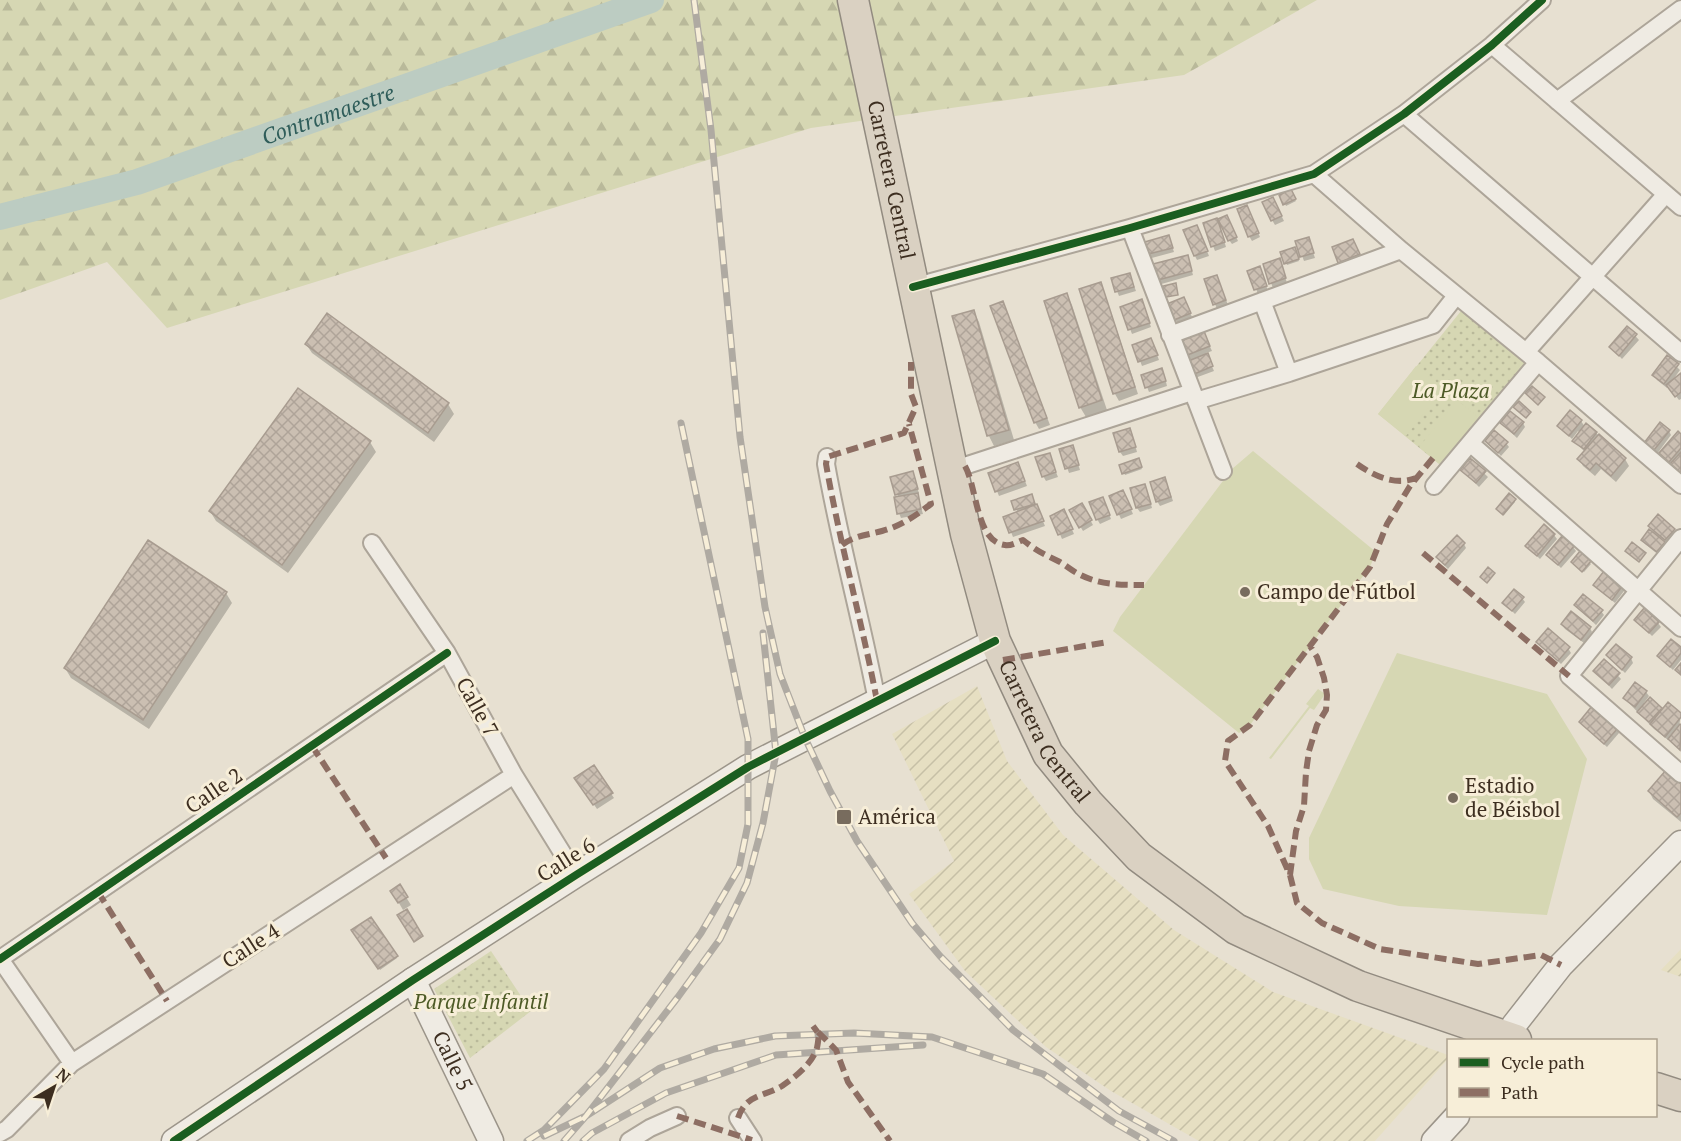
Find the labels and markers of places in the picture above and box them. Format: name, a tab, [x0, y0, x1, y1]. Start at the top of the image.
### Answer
place label: Campo de Fútbol	[1257, 577, 1416, 605]
marker: Campo de Fútbol	[1238, 585, 1252, 599]
place label: Estadio de Béisbol	[1465, 771, 1561, 823]
marker: Estadio de Béisbol	[1446, 791, 1460, 805]
place label: América	[858, 802, 936, 830]
marker: América	[835, 808, 853, 826]

